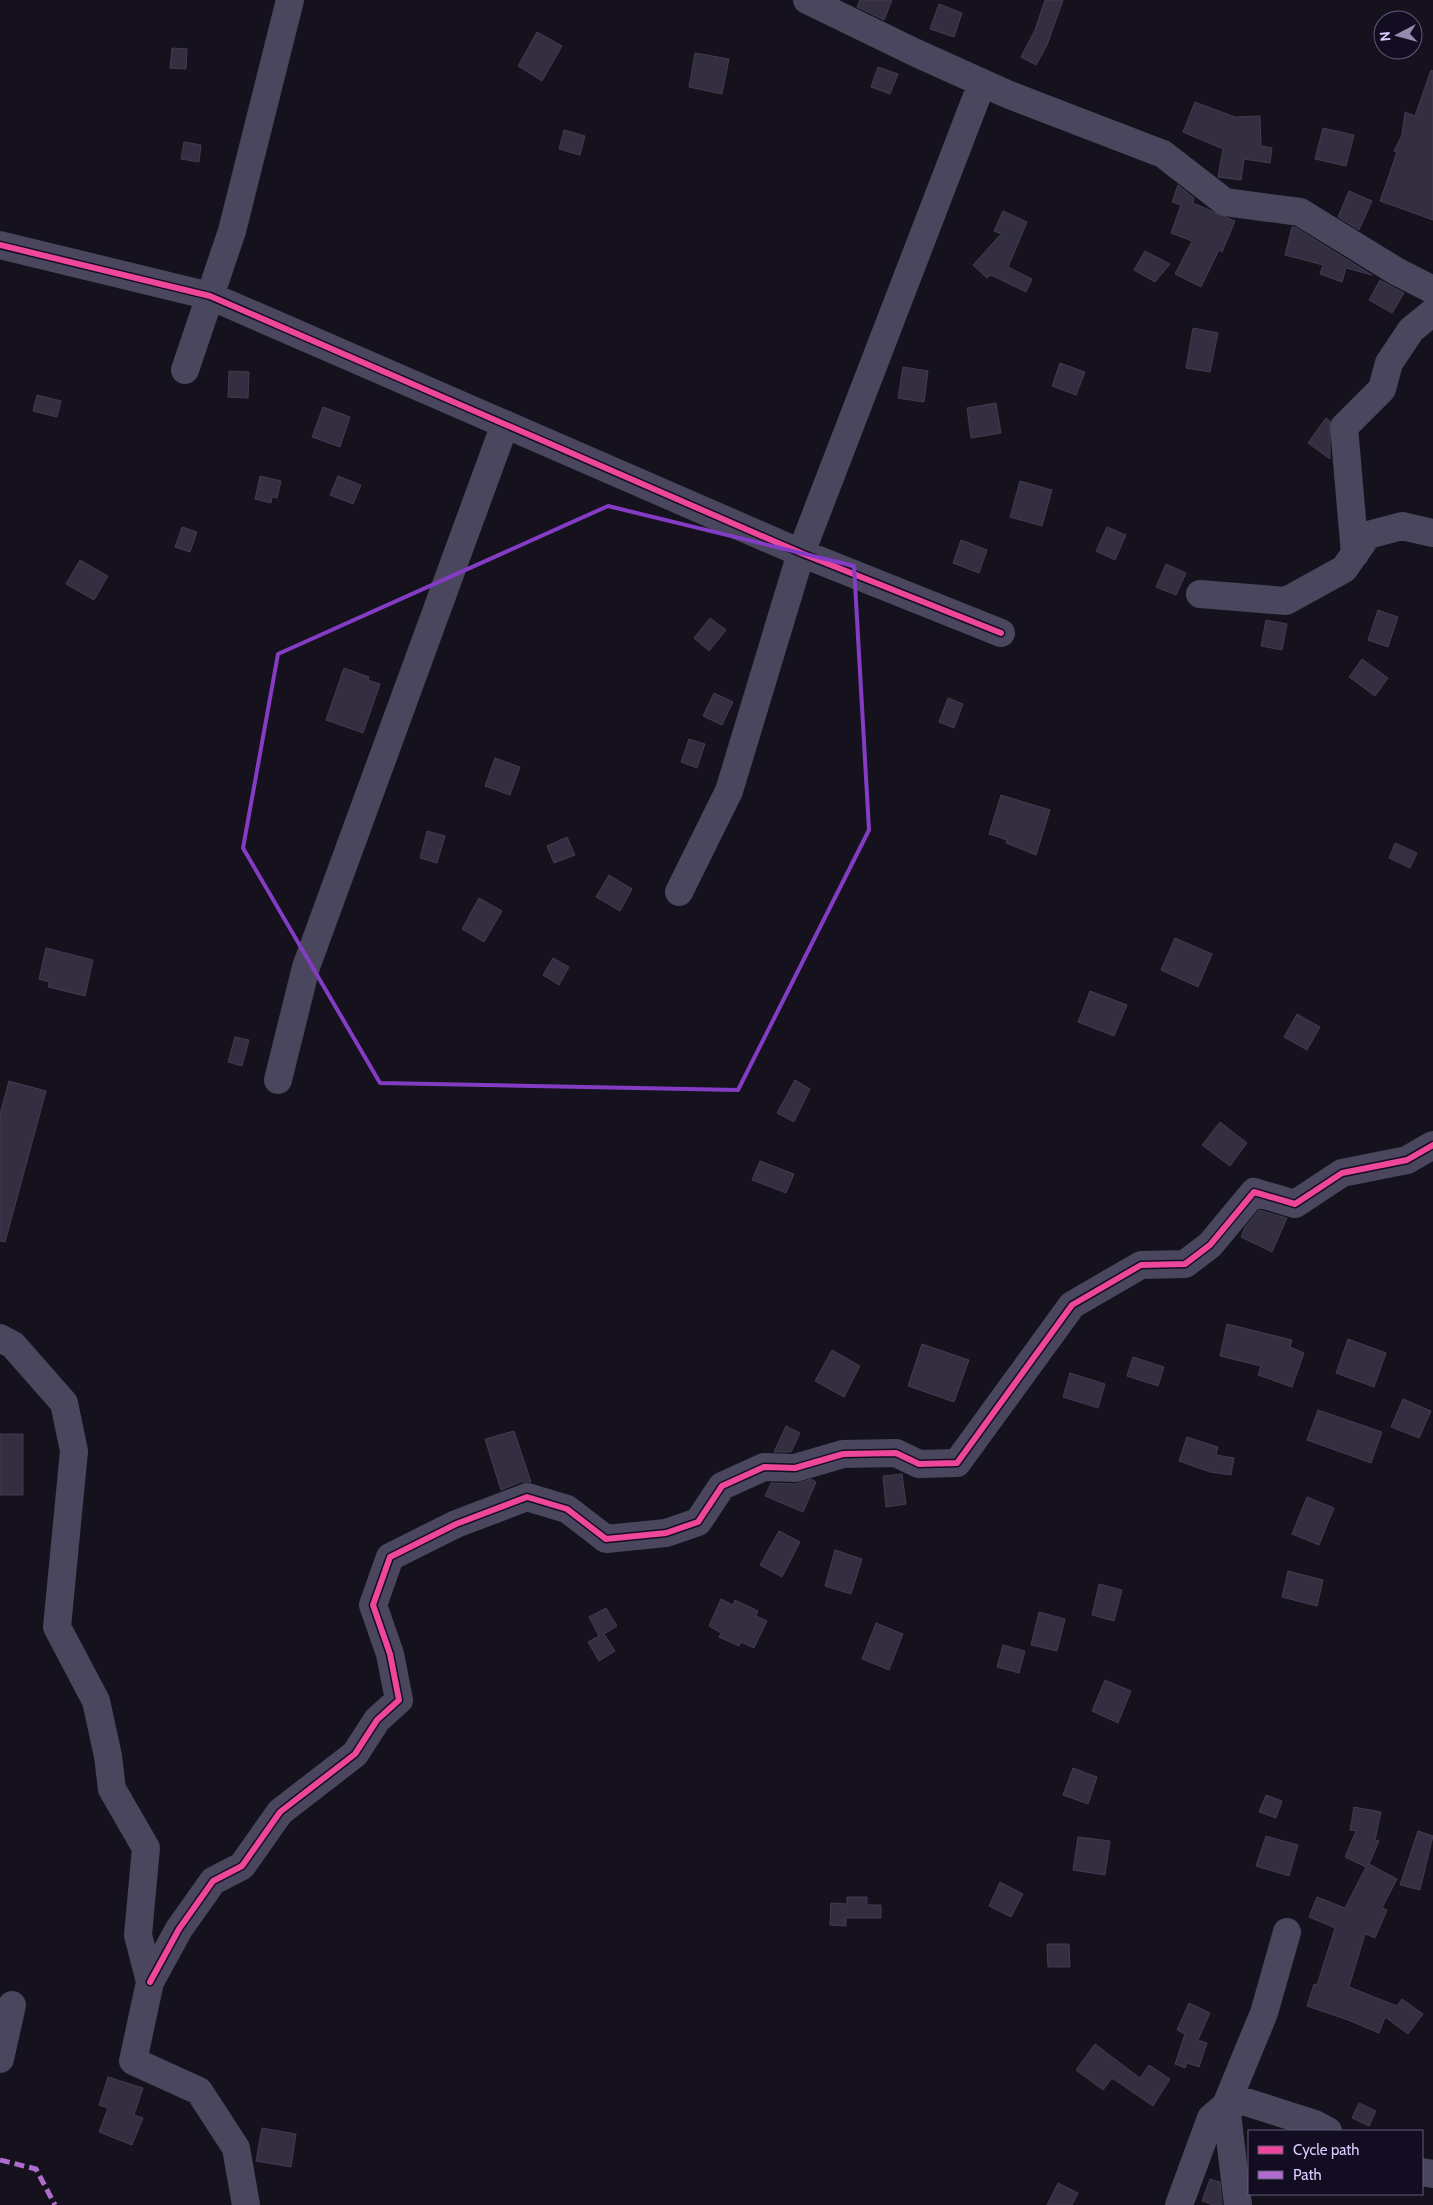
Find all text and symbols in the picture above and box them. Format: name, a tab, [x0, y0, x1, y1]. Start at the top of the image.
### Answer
north arrow	[1373, 10, 1423, 60]
text: N	[1376, 30, 1395, 42]
legend	[1248, 2130, 1423, 2195]
text: Cycle path	[1293, 2141, 1359, 2159]
text: Path	[1293, 2166, 1322, 2184]

